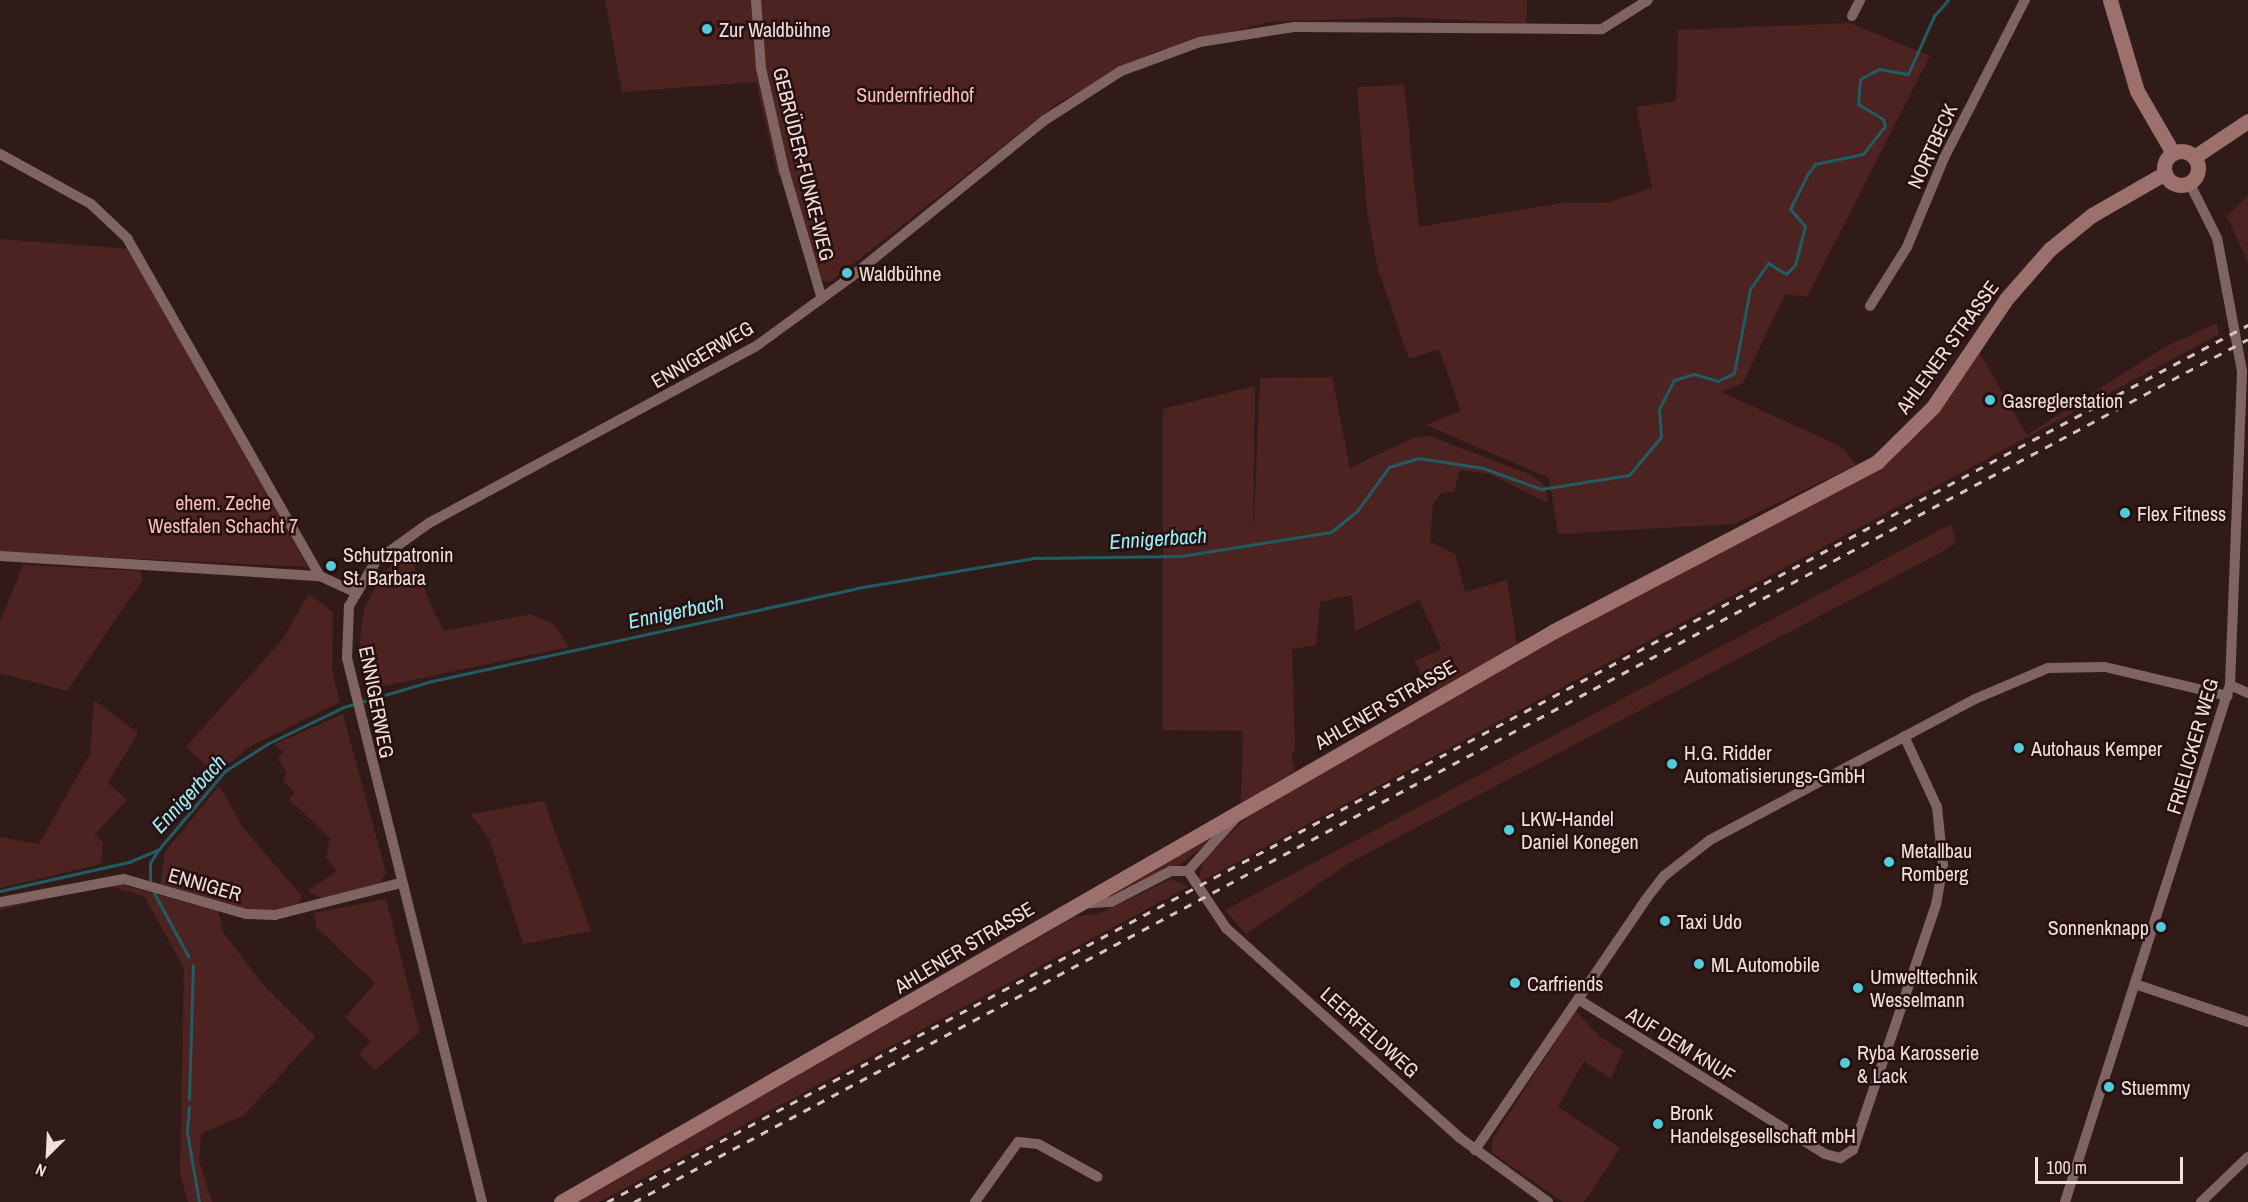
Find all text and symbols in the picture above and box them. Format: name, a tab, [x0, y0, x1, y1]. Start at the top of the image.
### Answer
place label: Zur Waldbühne	[719, 17, 831, 41]
marker: Zur Waldbühne	[700, 22, 714, 36]
street label: GEBRÜDER-FUNKE-WEG	[768, 65, 840, 263]
park label: Sundernfriedhof	[856, 82, 974, 106]
street label: NORTBECK	[1902, 100, 1962, 192]
place label: Waldbühne	[859, 261, 941, 285]
marker: Waldbühne	[840, 266, 854, 280]
street label: AHLENER STRASSE	[1891, 276, 2003, 418]
street label: ENNIGERWEG	[647, 315, 757, 393]
place label: Gasreglerstation	[2002, 388, 2123, 412]
marker: Gasreglerstation	[1983, 393, 1997, 407]
park label: ehem. Zeche Westfalen Schacht 7	[148, 491, 298, 538]
place label: Flex Fitness	[2137, 501, 2226, 525]
marker: Flex Fitness	[2118, 506, 2132, 520]
water label: Ennigerbach	[1108, 523, 1208, 555]
place label: Schutzpatronin St. Barbara	[343, 542, 453, 589]
marker: Schutzpatronin St. Barbara	[324, 559, 338, 573]
water label: Ennigerbach	[626, 590, 726, 634]
street label: ENNIGERWEG	[354, 644, 400, 760]
street label: AHLENER STRASSE	[1310, 654, 1460, 754]
street label: FRIELICKER WEG	[2161, 675, 2223, 817]
place label: Autohaus Kemper	[2031, 736, 2162, 760]
place label: H.G. Ridder Automatisierungs-GmbH	[1684, 740, 1865, 787]
marker: Autohaus Kemper	[2012, 741, 2026, 755]
water label: Ennigerbach	[146, 750, 232, 838]
marker: H.G. Ridder Automatisierungs-GmbH	[1665, 757, 1679, 771]
place label: LKW-Handel Daniel Konegen	[1521, 807, 1639, 854]
marker: LKW-Handel Daniel Konegen	[1502, 823, 1516, 837]
place label: Metallbau Romberg	[1901, 838, 1972, 885]
marker: Metallbau Romberg	[1882, 855, 1896, 869]
street label: ENNIGER	[166, 862, 244, 906]
street label: AHLENER STRASSE	[890, 896, 1038, 998]
place label: Taxi Udo	[1677, 909, 1742, 933]
marker: Taxi Udo	[1658, 914, 1672, 928]
place label: Sonnenknapp	[2048, 915, 2149, 939]
marker: Sonnenknapp	[2154, 920, 2168, 934]
place label: ML Automobile	[1711, 952, 1821, 976]
marker: ML Automobile	[1692, 957, 1706, 971]
place label: Umwelttechnik Wesselmann	[1870, 964, 1978, 1011]
place label: Carfriends	[1527, 971, 1604, 995]
marker: Carfriends	[1508, 976, 1522, 990]
marker: Umwelttechnik Wesselmann	[1851, 981, 1865, 995]
street label: LEERFELDWEG	[1316, 982, 1424, 1082]
street label: AUF DEM KNUF	[1622, 1001, 1740, 1087]
place label: Ryba Karosserie & Lack	[1857, 1040, 1979, 1087]
marker: Ryba Karosserie & Lack	[1838, 1056, 1852, 1070]
place label: Stuemmy	[2121, 1075, 2190, 1099]
marker: Stuemmy	[2102, 1080, 2116, 1094]
place label: Bronk Handelsgesellschaft mbH	[1670, 1100, 1856, 1147]
marker: Bronk Handelsgesellschaft mbH	[1651, 1117, 1665, 1131]
north arrow	[18, 1124, 78, 1184]
scale bar	[2038, 1145, 2186, 1183]
text: 100 m	[2046, 1155, 2087, 1180]
text: N	[32, 1158, 49, 1182]

